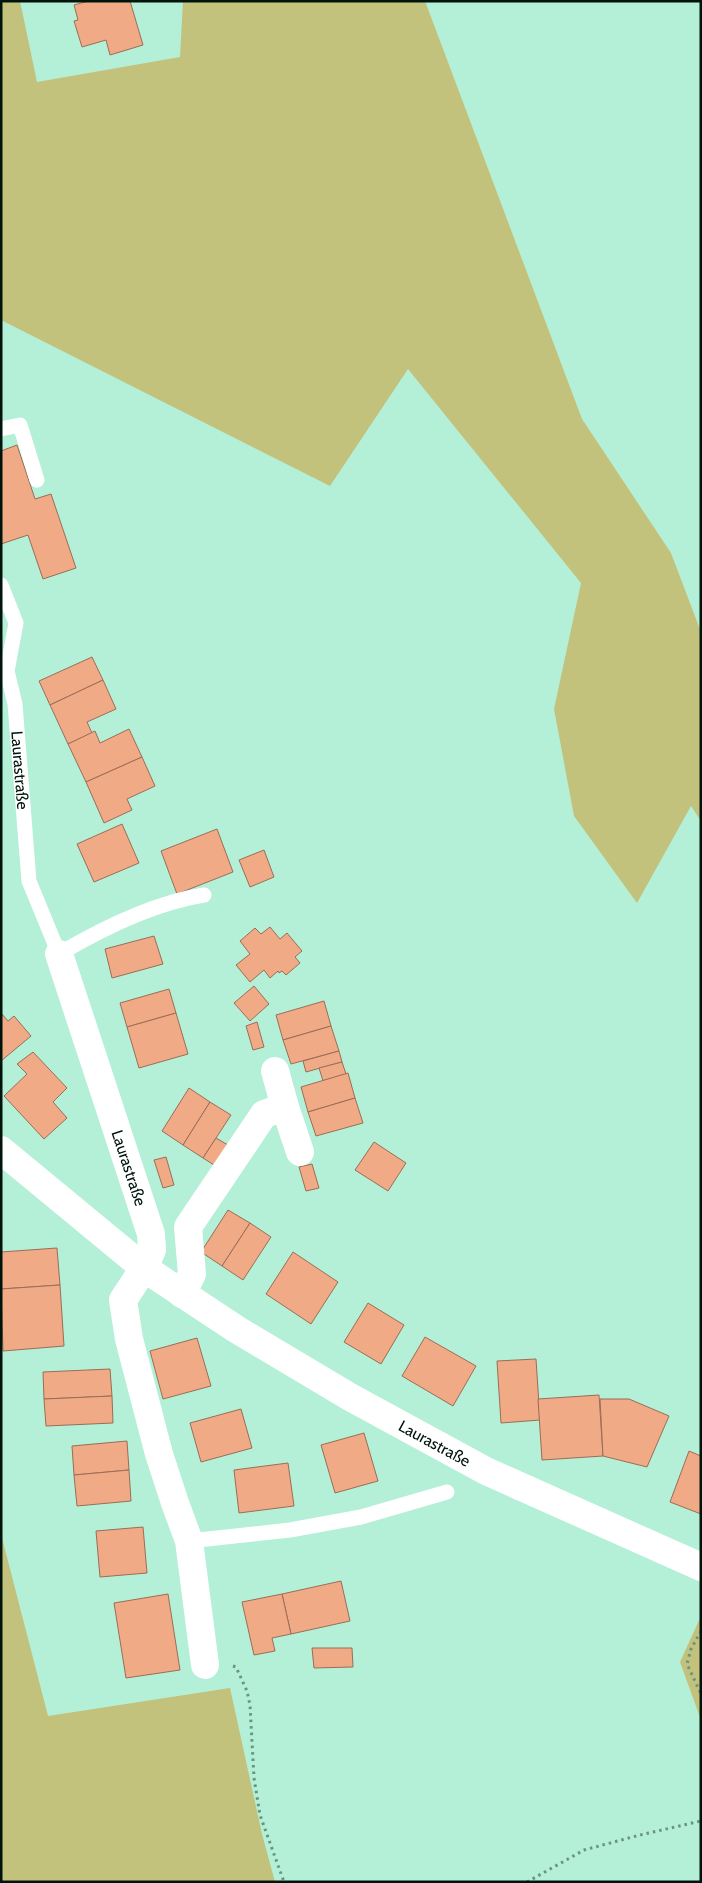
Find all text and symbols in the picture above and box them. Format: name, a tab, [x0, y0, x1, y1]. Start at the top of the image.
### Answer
street label: Laurastraße	[8, 730, 33, 810]
street label: Laurastraße	[108, 1127, 151, 1208]
street label: Laurastraße	[396, 1416, 474, 1470]

